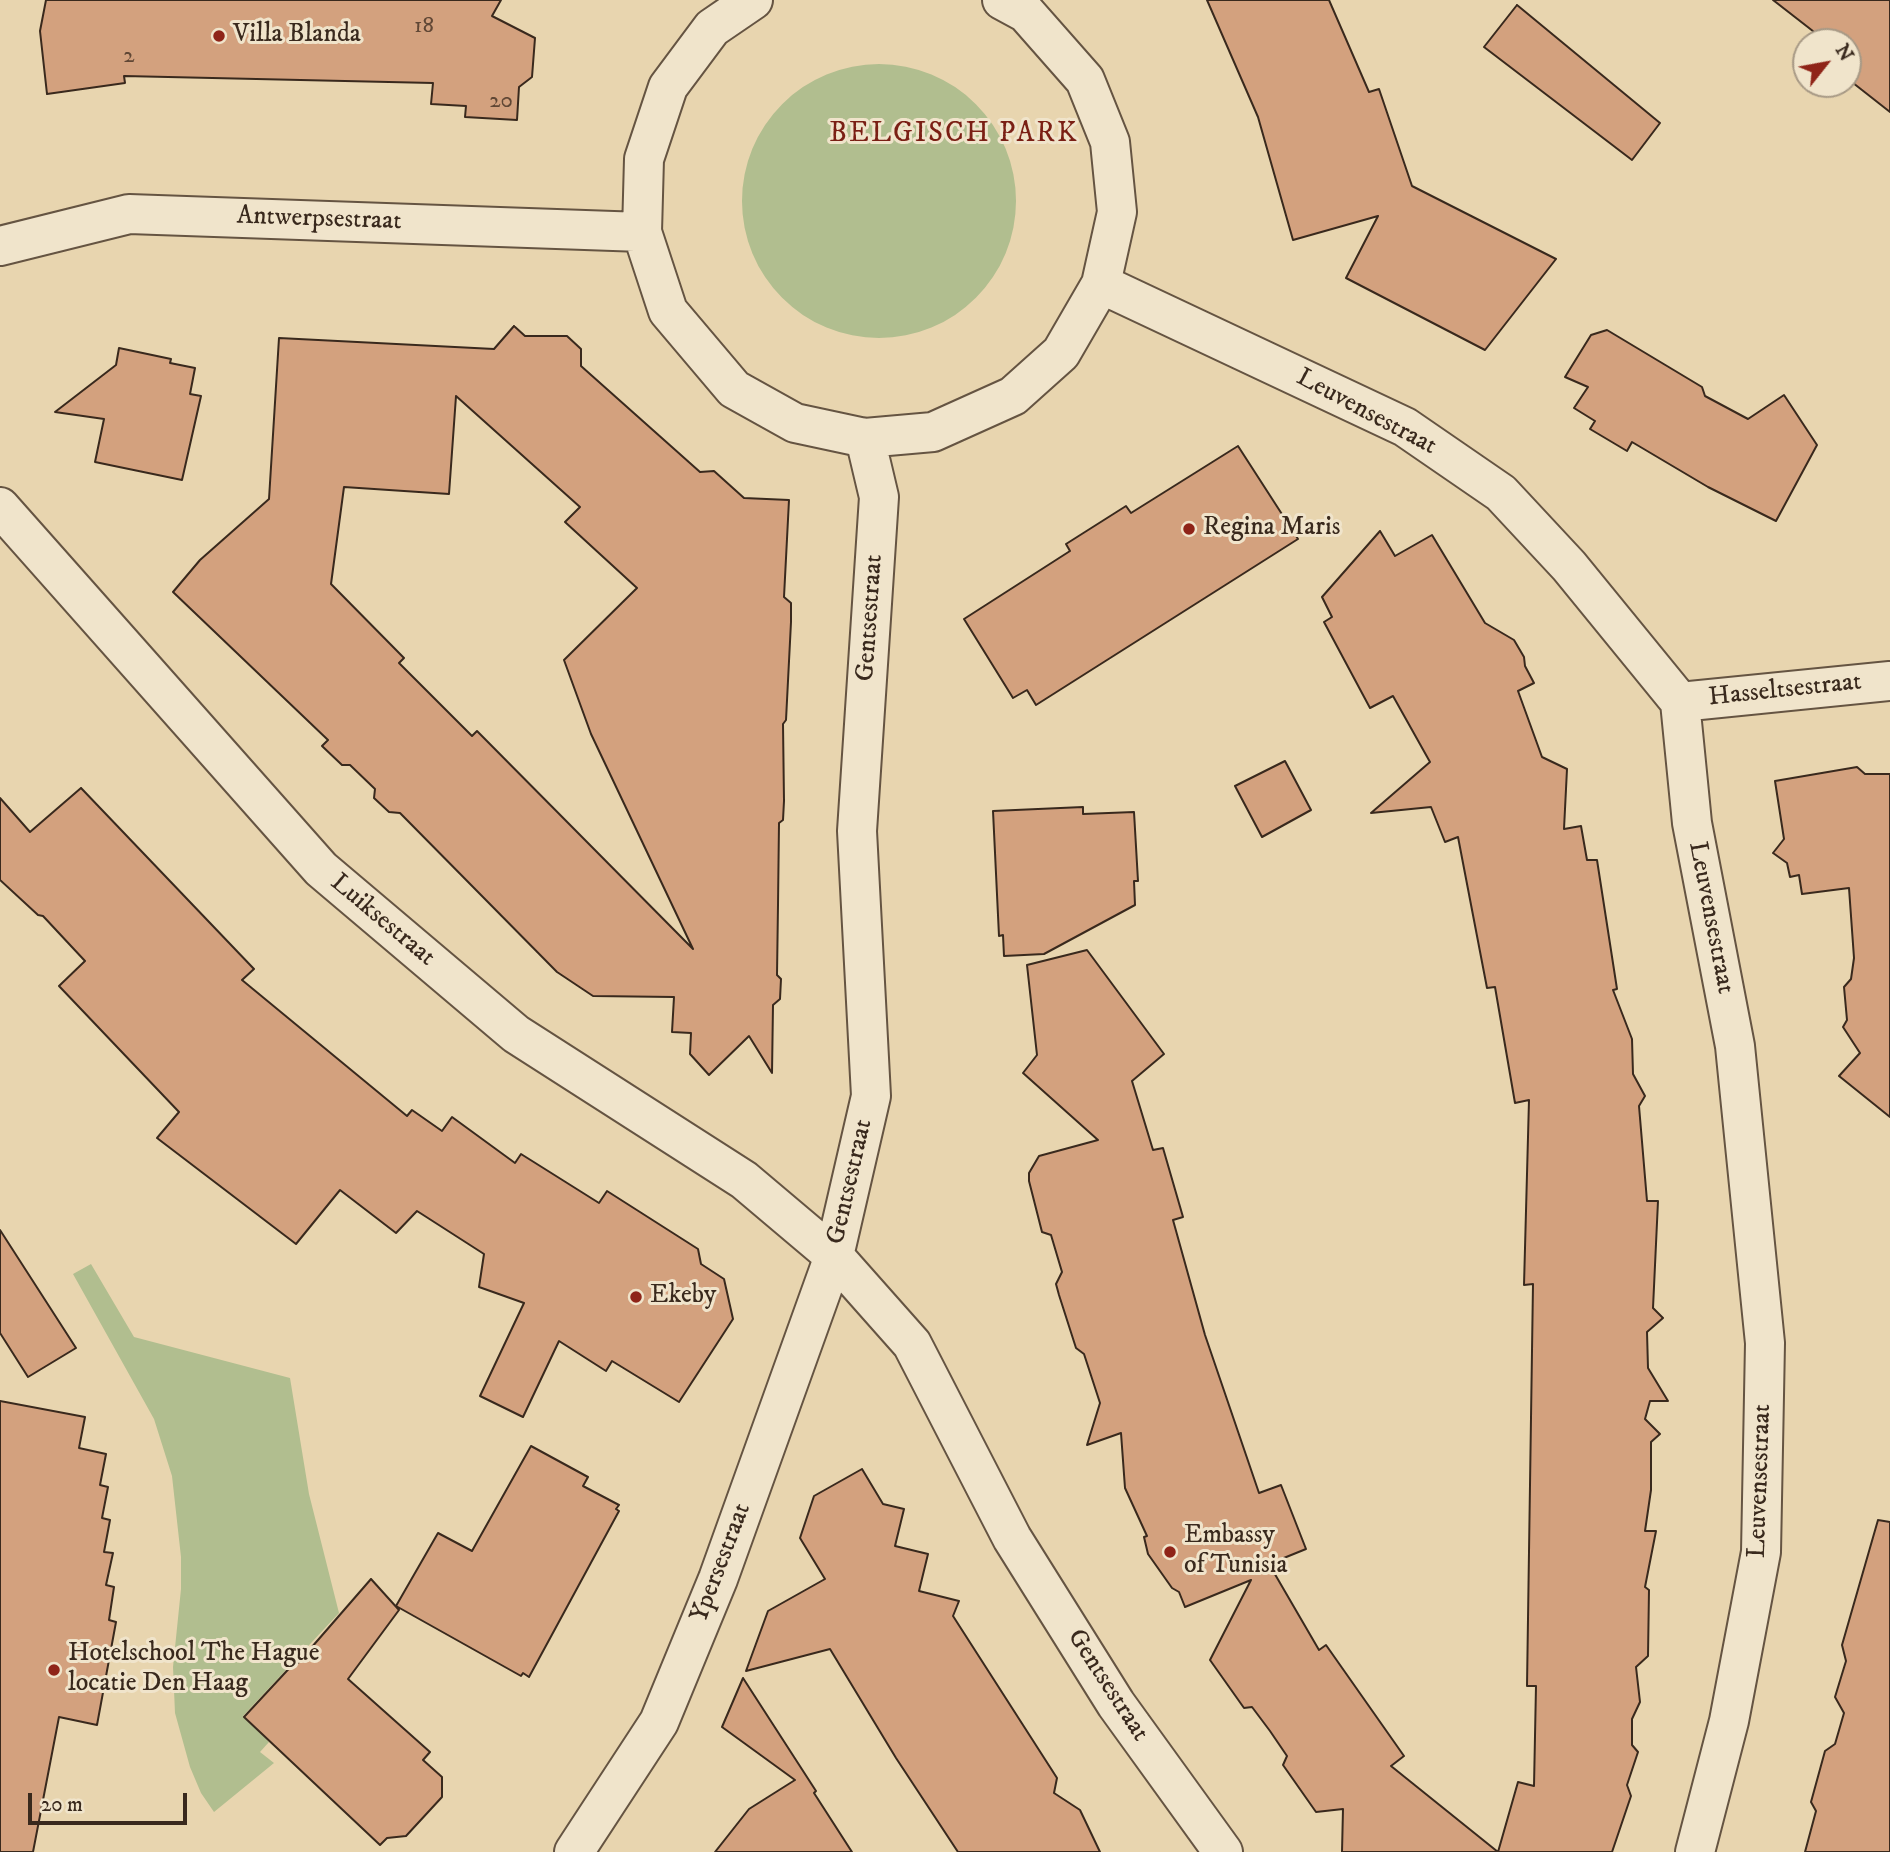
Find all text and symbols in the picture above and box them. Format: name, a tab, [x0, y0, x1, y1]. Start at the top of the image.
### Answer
house number: 18	[414, 13, 434, 41]
place label: Villa Blanda	[233, 20, 361, 52]
marker: Villa Blanda	[211, 28, 227, 44]
north arrow	[1792, 28, 1862, 98]
text: N	[1830, 40, 1858, 66]
house number: 2	[123, 43, 135, 71]
house number: 20	[489, 88, 513, 116]
district label: BELGISCH PARK	[831, 118, 1077, 152]
street label: Antwerpsestraat	[236, 202, 402, 238]
street label: Leuvensestraat	[1291, 363, 1441, 463]
place label: Regina Maris	[1203, 513, 1340, 545]
marker: Regina Maris	[1181, 521, 1197, 537]
street label: Gentsestraat	[851, 553, 891, 683]
street label: Hasseltsestraat	[1707, 667, 1863, 715]
street label: Leuvensestraat	[1680, 839, 1740, 997]
street label: Luiksestraat	[323, 868, 441, 974]
street label: Gentsestraat	[821, 1116, 881, 1248]
place label: Ekeby	[650, 1281, 716, 1313]
marker: Ekeby	[628, 1289, 644, 1305]
street label: Leuvensestraat	[1743, 1403, 1779, 1559]
street label: Ypersestraat	[685, 1499, 759, 1627]
place label: Embassy of Tunisia	[1184, 1521, 1287, 1582]
marker: Embassy of Tunisia	[1162, 1544, 1178, 1560]
street label: Gentsestraat	[1059, 1624, 1155, 1748]
place label: Hotelschool The Hague locatie Den Haag	[68, 1639, 319, 1700]
marker: Hotelschool The Hague locatie Den Haag	[46, 1662, 62, 1678]
scale bar	[32, 1778, 191, 1822]
text: 20 m	[41, 1792, 83, 1818]

